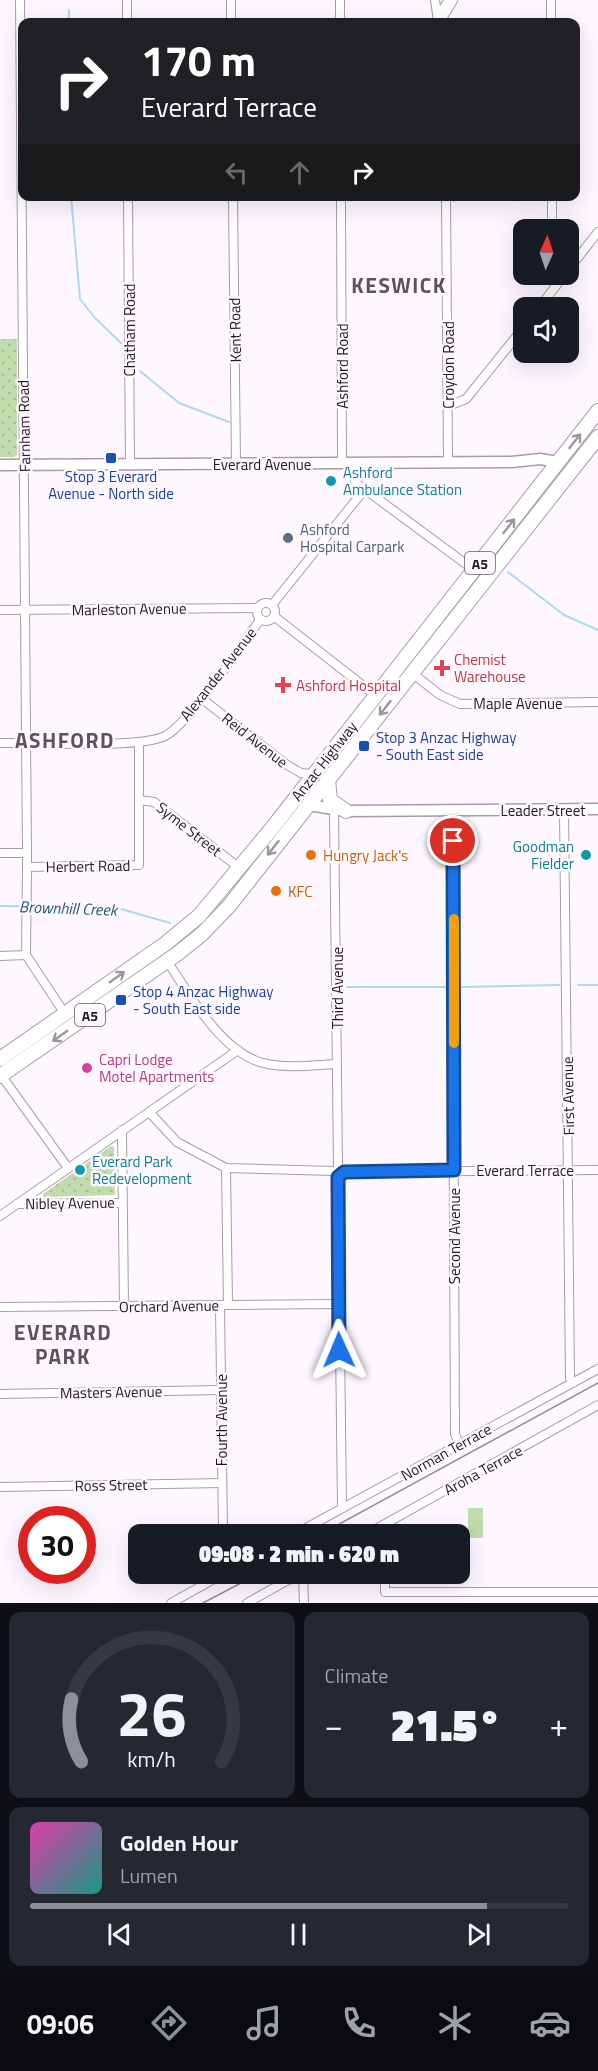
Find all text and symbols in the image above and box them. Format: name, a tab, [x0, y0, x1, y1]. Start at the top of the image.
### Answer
text: 170 m	[141, 28, 256, 92]
icon: right	[42, 42, 120, 120]
text: Everard Terrace	[141, 86, 317, 127]
icon: left	[220, 156, 253, 189]
icon: ahead	[283, 156, 316, 189]
icon: right	[346, 156, 379, 189]
north arrow	[513, 219, 579, 285]
map controls	[513, 219, 579, 363]
district label: KESWICK	[351, 269, 447, 301]
street label: Chatham Road	[118, 284, 141, 376]
street label: Kent Road	[223, 297, 247, 363]
button: sound	[513, 297, 579, 363]
street label: Croydon Road	[437, 321, 460, 409]
street label: Ashford Road	[331, 323, 354, 409]
street label: Farnham Road	[12, 380, 36, 472]
one-way arrow	[568, 433, 581, 449]
marker: Stop 3 Everard Avenue - North side	[104, 451, 118, 465]
street label: Everard Avenue	[213, 453, 311, 476]
place label: Ashford Ambulance Station	[343, 461, 462, 501]
place label: Stop 3 Everard Avenue - North side	[48, 465, 174, 505]
marker: Ashford Ambulance Station	[324, 474, 338, 488]
place label: Ashford Hospital Carpark	[300, 518, 404, 558]
one-way arrow	[502, 518, 515, 534]
marker: Ashford Hospital Carpark	[281, 531, 295, 545]
road number: A5	[465, 552, 495, 574]
street label: Marleston Avenue	[71, 597, 187, 621]
street label: Alexander Avenue	[174, 622, 262, 726]
place label: Chemist Warehouse	[454, 648, 526, 688]
marker: Chemist Warehouse	[435, 661, 449, 675]
place label: Ashford Hospital	[296, 674, 401, 697]
marker: Ashford Hospital	[274, 676, 292, 694]
street label: Maple Avenue	[473, 692, 563, 715]
one-way arrow	[378, 700, 391, 716]
street label: Reid Avenue	[217, 707, 293, 773]
street label: Anzac Highway	[285, 716, 363, 806]
district label: ASHFORD	[15, 724, 115, 756]
place label: Stop 3 Anzac Highway - South East side	[376, 726, 516, 766]
marker: Stop 3 Anzac Highway - South East side	[357, 739, 371, 753]
street label: Syme Street	[151, 796, 227, 862]
street label: Leader Street	[501, 799, 586, 822]
pin	[427, 815, 478, 866]
icon: arrive	[436, 824, 469, 857]
place label: Goodman Fielder	[513, 835, 574, 875]
one-way arrow	[267, 840, 280, 856]
place label: Hungry Jack's	[323, 844, 408, 867]
marker: Hungry Jack's	[304, 848, 318, 862]
marker: Goodman Fielder	[579, 848, 593, 862]
street label: Herbert Road	[46, 854, 130, 878]
place label: KFC	[288, 880, 312, 903]
marker: KFC	[269, 884, 283, 898]
water label: Brownhill Creek	[19, 894, 119, 922]
street label: Third Avenue	[326, 947, 349, 1029]
one-way arrow	[108, 971, 124, 983]
place label: Stop 4 Anzac Highway - South East side	[133, 980, 273, 1020]
marker: Stop 4 Anzac Highway - South East side	[114, 993, 128, 1007]
road number: A5	[75, 1004, 105, 1026]
one-way arrow	[52, 1030, 68, 1042]
place label: Capri Lodge Motel Apartments	[99, 1048, 214, 1088]
street label: First Avenue	[556, 1056, 580, 1136]
marker: Capri Lodge Motel Apartments	[80, 1061, 94, 1075]
place label: Everard Park Redevelopment	[92, 1150, 192, 1190]
street label: Everard Terrace	[476, 1159, 574, 1182]
marker: Everard Park Redevelopment	[73, 1163, 87, 1177]
street label: Second Avenue	[443, 1188, 466, 1284]
street label: Nibley Avenue	[25, 1191, 115, 1215]
street label: Orchard Avenue	[119, 1294, 219, 1318]
district label: EVERARD PARK	[14, 1316, 112, 1372]
position arrow	[307, 1318, 371, 1382]
street label: Fourth Avenue	[210, 1374, 233, 1466]
street label: Masters Avenue	[60, 1380, 162, 1404]
street label: Norman Terrace	[396, 1418, 496, 1486]
street label: Aroha Terrace	[439, 1439, 527, 1501]
street label: Ross Street	[74, 1473, 148, 1497]
speed limit sign: 30	[18, 1506, 96, 1584]
text: 09:08 · 2 min · 620 m	[199, 1537, 399, 1571]
text: Climate	[325, 1660, 388, 1691]
text: 26	[117, 1665, 187, 1760]
text: 21.5°	[390, 1690, 502, 1758]
text: −	[325, 1700, 343, 1750]
text: +	[550, 1700, 568, 1750]
text: km/h	[127, 1743, 176, 1775]
text: Golden Hour	[120, 1826, 238, 1860]
text: Lumen	[120, 1860, 178, 1891]
icon: previous	[103, 1918, 136, 1951]
icon: pause	[282, 1918, 315, 1951]
icon: next	[462, 1918, 495, 1951]
icon: directions	[148, 2002, 190, 2044]
icon: music	[243, 2002, 285, 2044]
icon: phone	[338, 2002, 380, 2044]
icon: climate	[434, 2002, 476, 2044]
icon: car	[529, 2002, 571, 2044]
text: 09:06	[27, 2003, 94, 2044]

